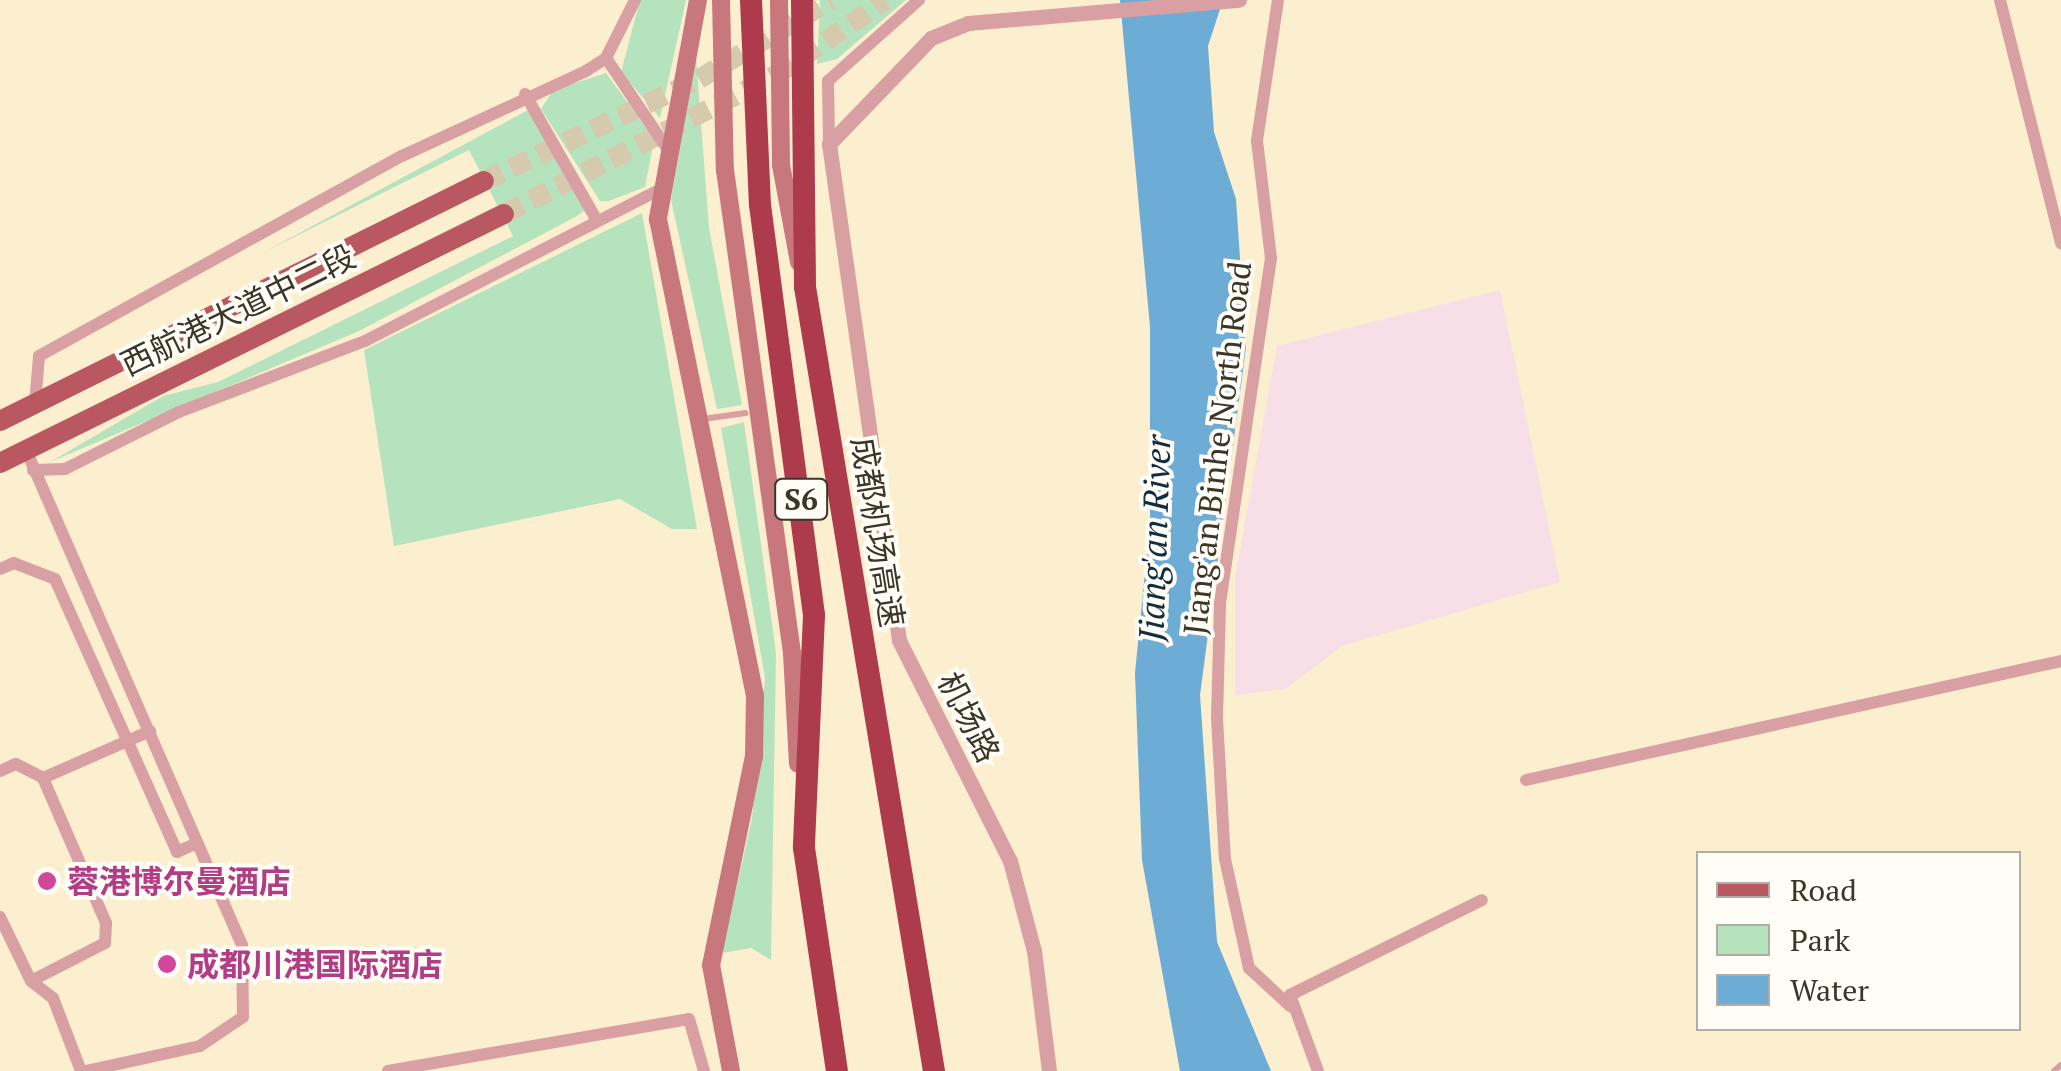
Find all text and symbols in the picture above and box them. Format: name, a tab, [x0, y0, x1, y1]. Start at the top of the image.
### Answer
street label: 西航港大道中二段	[115, 237, 361, 383]
street label: Jiang'an Binhe North Road	[1175, 259, 1259, 637]
street label: 成都机场高速	[844, 434, 912, 630]
water label: Jiang'an River	[1129, 434, 1179, 642]
road number: S6	[774, 474, 828, 524]
street label: 机场路	[930, 666, 1008, 768]
legend	[1696, 851, 2021, 1031]
place label: 蓉港博尔曼酒店	[67, 862, 291, 900]
marker: 蓉港博尔曼酒店	[36, 870, 58, 892]
text: Road	[1790, 870, 1857, 910]
text: Park	[1790, 920, 1850, 960]
place label: 成都川港国际酒店	[187, 945, 443, 983]
marker: 成都川港国际酒店	[156, 953, 178, 975]
text: Water	[1790, 970, 1869, 1010]

